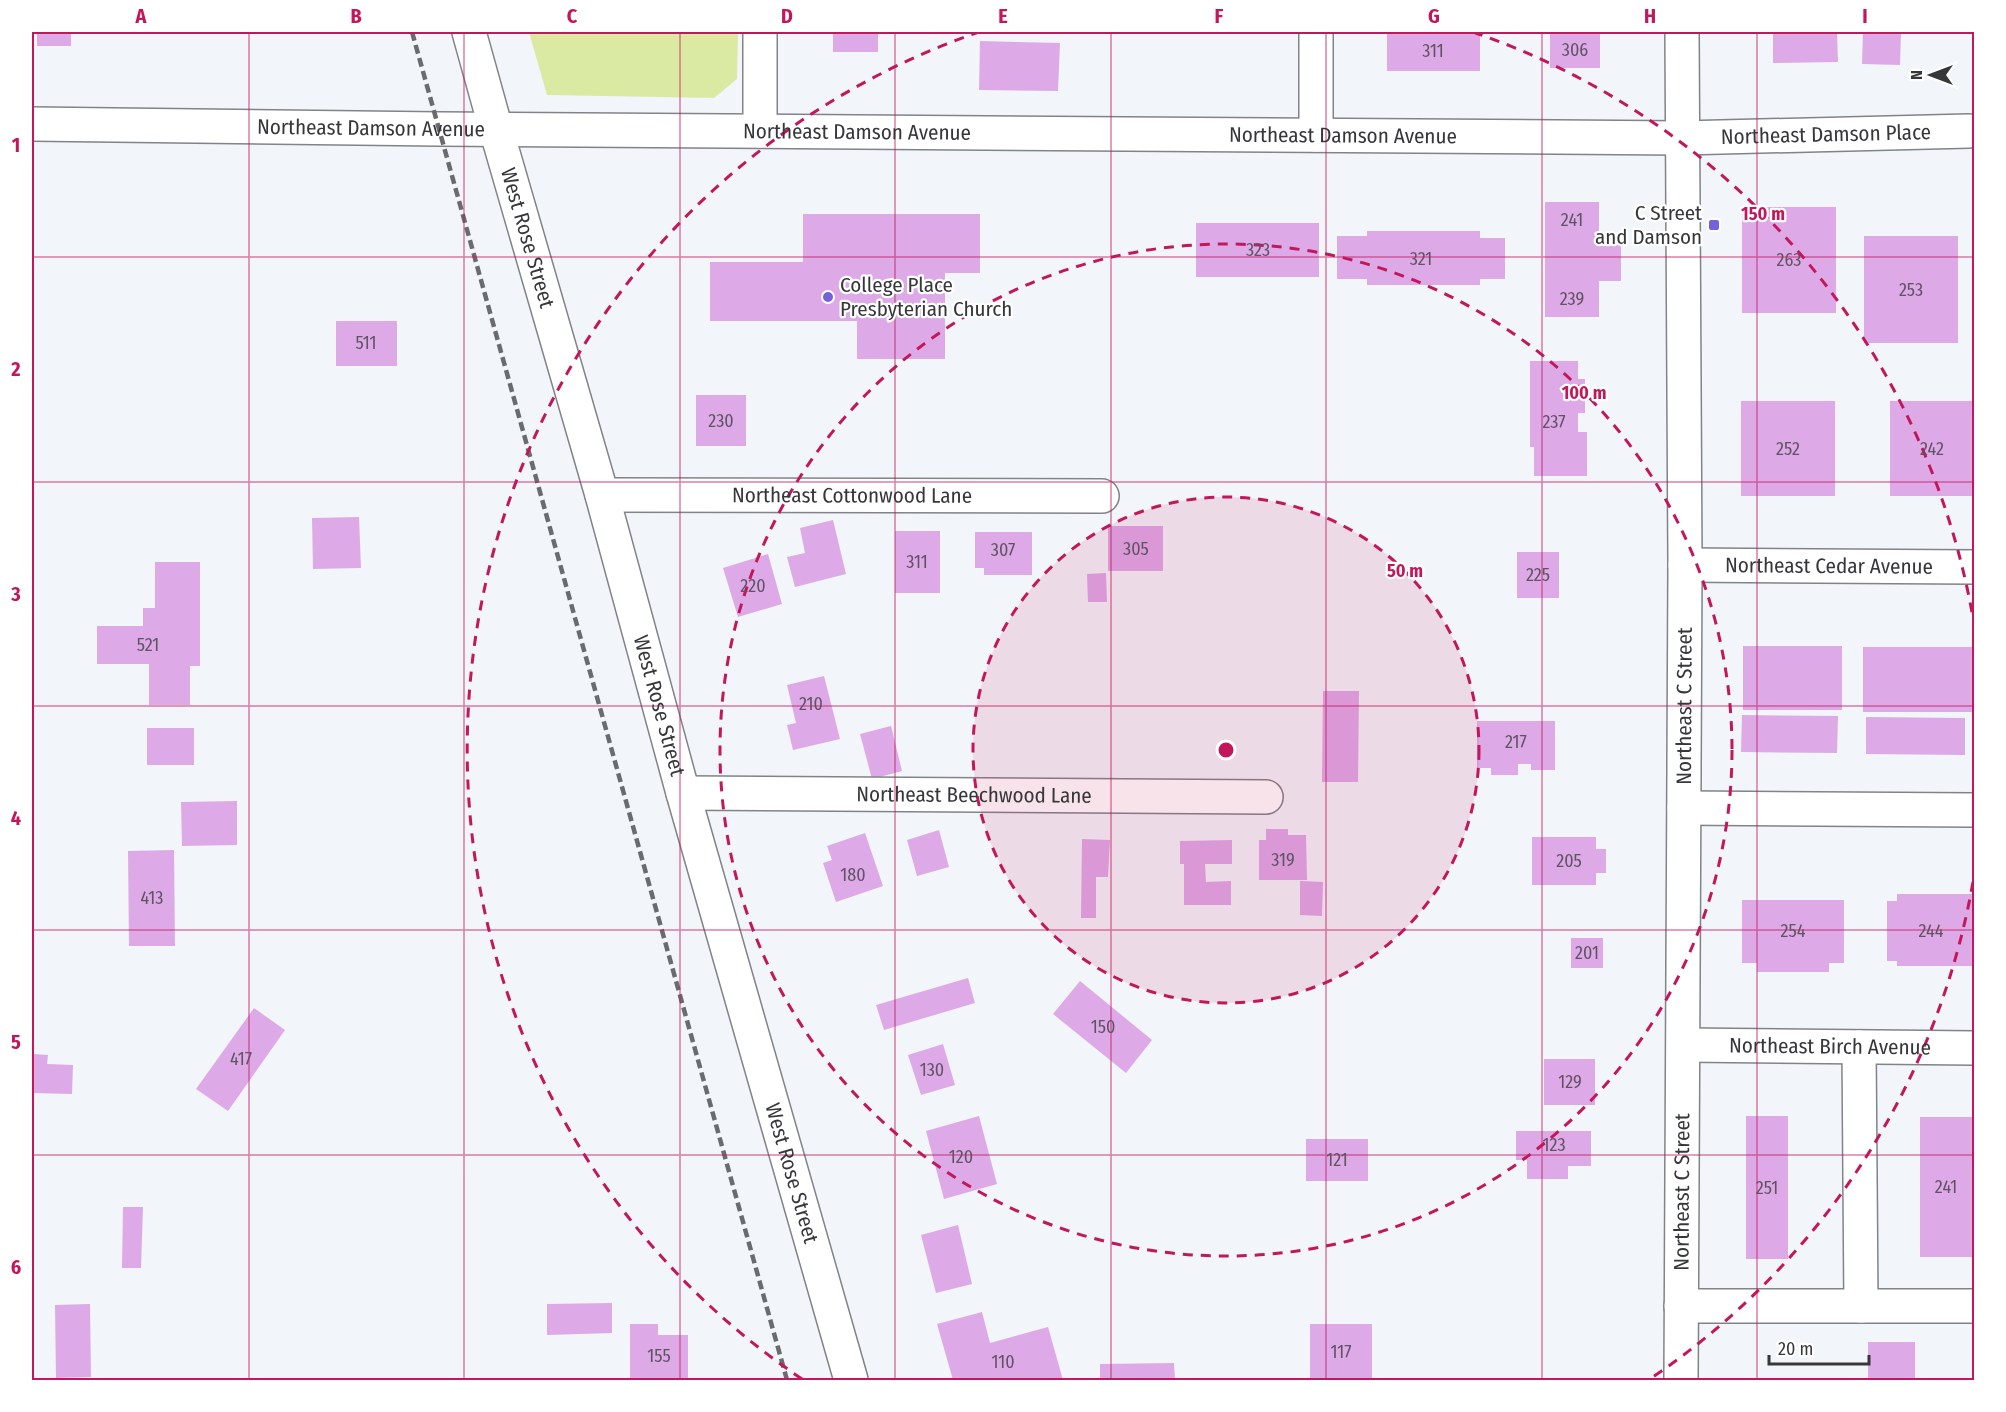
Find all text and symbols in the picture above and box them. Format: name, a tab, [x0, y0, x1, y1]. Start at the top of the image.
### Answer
text: A	[135, 4, 148, 28]
text: B	[350, 4, 362, 28]
text: C	[567, 4, 578, 28]
text: D	[781, 4, 793, 28]
text: E	[998, 4, 1008, 28]
text: F	[1215, 4, 1224, 28]
text: G	[1428, 4, 1440, 28]
text: H	[1644, 4, 1656, 28]
text: I	[1862, 4, 1868, 28]
house number: 306	[1562, 39, 1588, 61]
house number: 311	[1422, 40, 1444, 62]
north arrow	[1901, 45, 1961, 105]
text: N	[1907, 70, 1926, 80]
street label: Northeast Damson Avenue	[257, 114, 485, 142]
street label: Northeast Damson Avenue	[743, 118, 971, 146]
street label: Northeast Damson Place	[1721, 119, 1931, 150]
street label: Northeast Damson Avenue	[1229, 122, 1457, 149]
text: 1	[12, 133, 20, 157]
street label: West Rose Street	[495, 165, 560, 311]
place label: C Street and Damson	[1595, 200, 1702, 250]
text: 150 m	[1741, 203, 1785, 225]
house number: 241	[1561, 209, 1583, 231]
marker: C Street and Damson	[1707, 218, 1721, 232]
house number: 323	[1246, 239, 1270, 261]
house number: 321	[1410, 248, 1432, 270]
house number: 263	[1777, 249, 1801, 271]
place label: College Place Presbyterian Church	[840, 272, 1012, 322]
house number: 253	[1899, 279, 1923, 301]
house number: 239	[1560, 288, 1584, 310]
marker: College Place Presbyterian Church	[821, 290, 835, 304]
house number: 511	[355, 332, 377, 354]
text: 2	[10, 357, 21, 381]
text: 100 m	[1562, 382, 1606, 404]
house number: 230	[708, 410, 734, 432]
house number: 237	[1542, 411, 1566, 433]
house number: 252	[1776, 438, 1800, 460]
house number: 242	[1920, 438, 1944, 460]
street label: Northeast Cottonwood Lane	[732, 482, 972, 509]
house number: 305	[1123, 538, 1149, 560]
house number: 307	[991, 539, 1015, 561]
house number: 311	[906, 551, 928, 573]
street label: Northeast Cedar Avenue	[1725, 552, 1933, 580]
text: 50 m	[1387, 560, 1423, 582]
house number: 225	[1526, 564, 1550, 586]
house number: 220	[740, 575, 766, 597]
text: 3	[10, 582, 21, 606]
street label: Northeast C Street	[1671, 627, 1698, 785]
street label: West Rose Street	[628, 632, 691, 779]
house number: 521	[137, 634, 159, 656]
house number: 210	[799, 693, 823, 715]
house number: 217	[1505, 731, 1527, 753]
centre of rings	[1216, 740, 1236, 760]
street label: Northeast Beechwood Lane	[856, 781, 1092, 809]
text: 4	[11, 806, 21, 830]
house number: 319	[1271, 849, 1295, 871]
house number: 205	[1556, 850, 1582, 872]
house number: 180	[840, 864, 866, 886]
house number: 413	[141, 887, 163, 909]
house number: 254	[1781, 920, 1806, 942]
house number: 244	[1918, 920, 1944, 942]
house number: 201	[1575, 942, 1599, 964]
house number: 150	[1091, 1016, 1115, 1038]
text: 5	[11, 1030, 21, 1054]
street label: Northeast Birch Avenue	[1729, 1032, 1931, 1061]
house number: 417	[230, 1048, 252, 1070]
house number: 130	[920, 1059, 944, 1081]
house number: 129	[1558, 1071, 1582, 1093]
street label: West Rose Street	[759, 1100, 824, 1247]
street label: Northeast C Street	[1669, 1113, 1695, 1271]
house number: 123	[1542, 1134, 1566, 1156]
house number: 120	[949, 1146, 973, 1168]
house number: 121	[1326, 1149, 1348, 1171]
house number: 241	[1935, 1176, 1957, 1198]
house number: 251	[1756, 1177, 1778, 1199]
text: 6	[11, 1255, 21, 1279]
scale bar	[1769, 1328, 1870, 1366]
text: 20 m	[1778, 1338, 1813, 1360]
house number: 117	[1330, 1341, 1352, 1363]
house number: 155	[647, 1345, 671, 1367]
house number: 110	[991, 1351, 1015, 1373]

